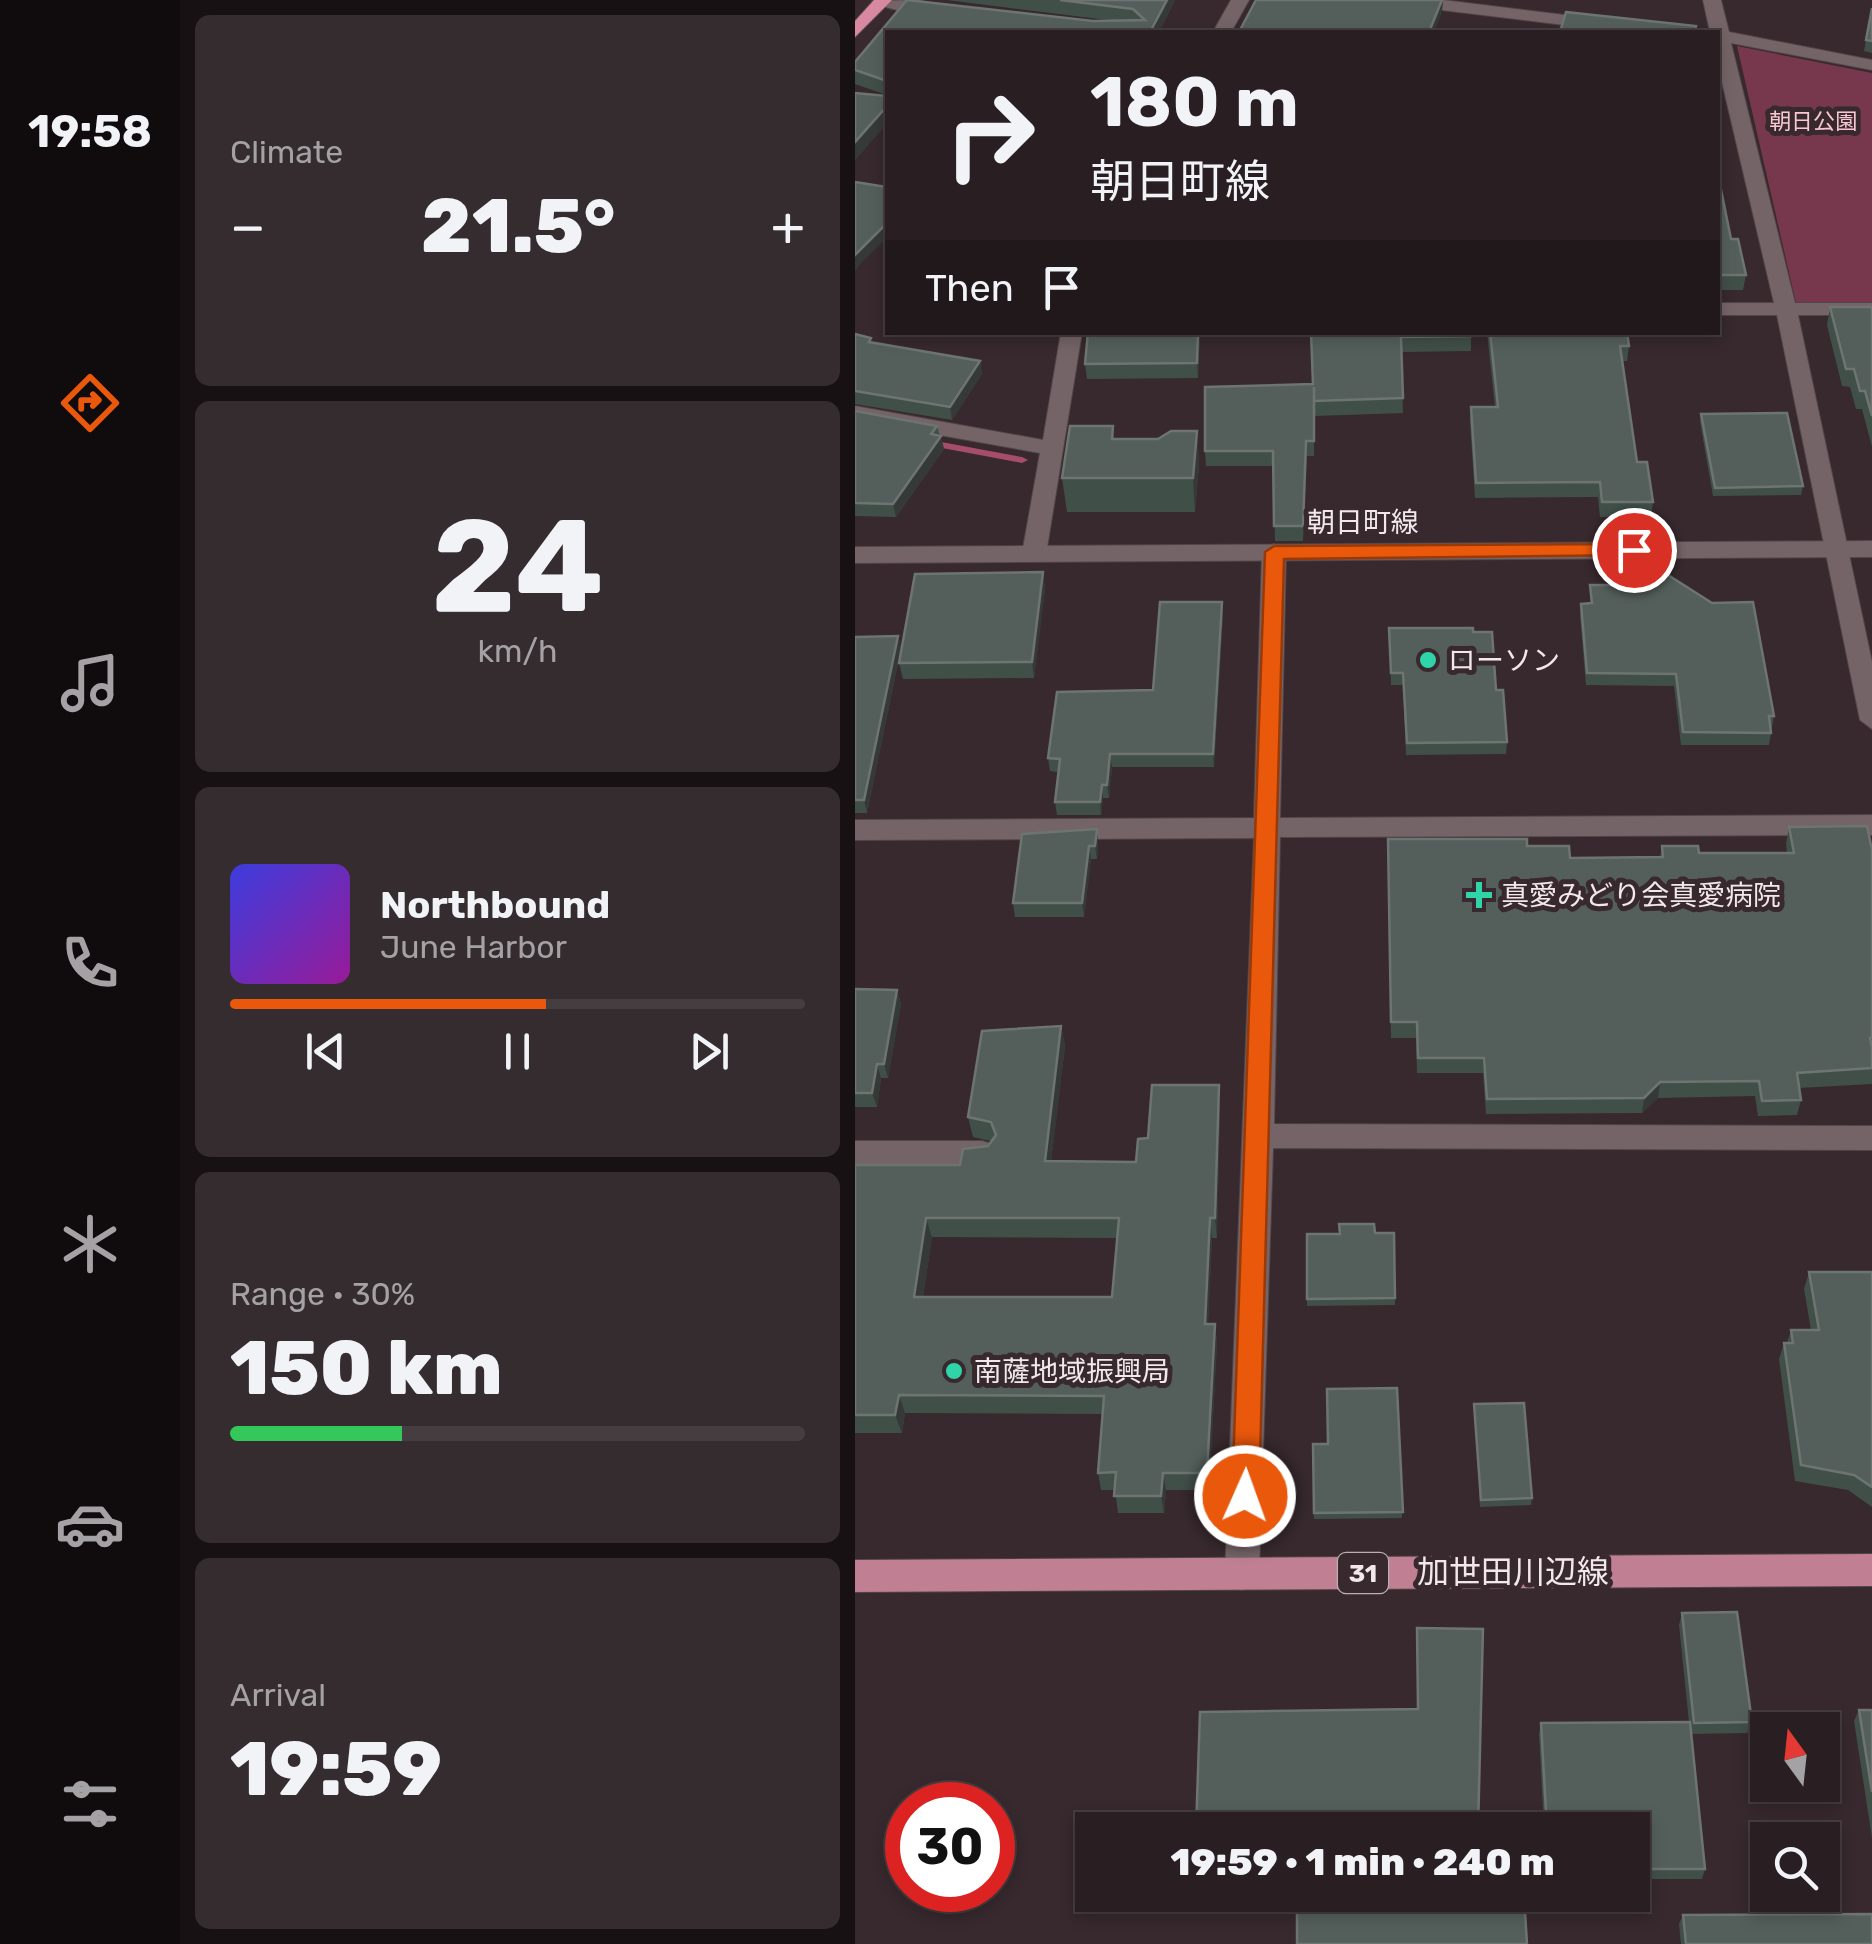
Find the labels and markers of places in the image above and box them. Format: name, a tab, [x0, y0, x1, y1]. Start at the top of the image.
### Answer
pin	[1592, 508, 1677, 593]
place label: ローソン	[1448, 644, 1560, 677]
marker: ローソン	[1417, 649, 1439, 671]
place label: 真愛みどり会真愛病院	[1501, 879, 1781, 912]
marker: 真愛みどり会真愛病院	[1466, 882, 1492, 908]
place label: 南薩地域振興局	[974, 1355, 1170, 1388]
marker: 南薩地域振興局	[943, 1360, 965, 1382]

